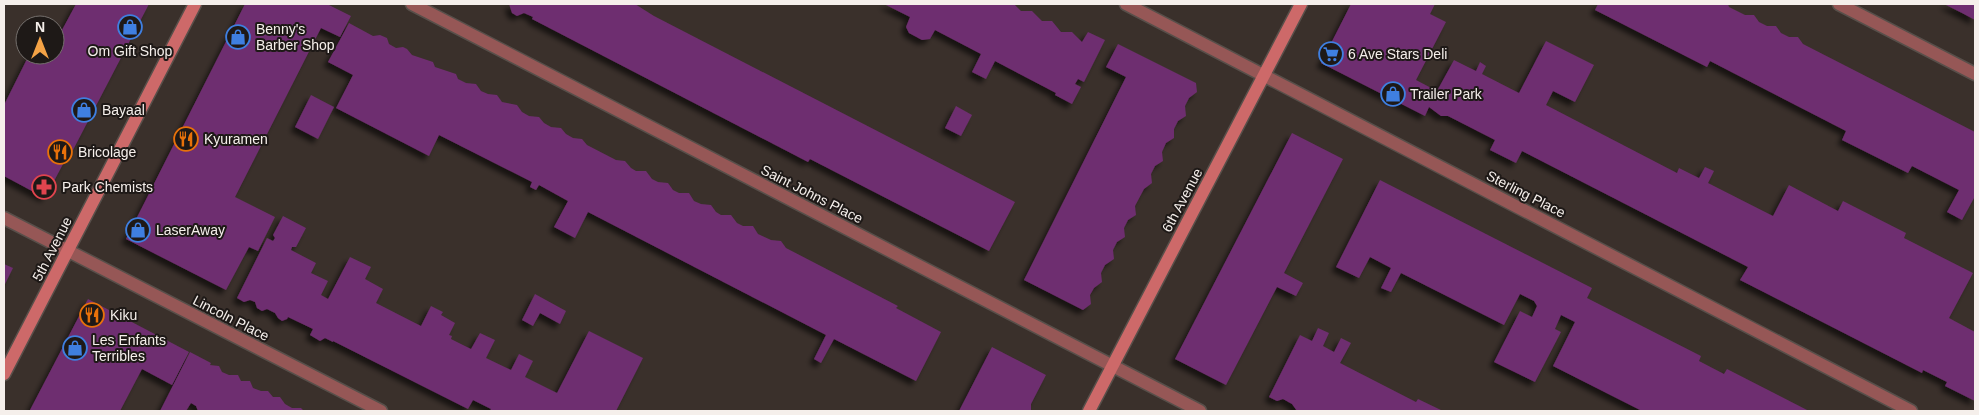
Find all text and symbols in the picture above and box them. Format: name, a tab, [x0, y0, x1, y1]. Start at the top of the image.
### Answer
shop icon: Om Gift Shop	[117, 14, 143, 40]
north arrow	[15, 15, 65, 65]
text: N	[35, 19, 45, 35]
place label: Benny's Barber Shop	[256, 21, 335, 53]
shop icon: Benny's Barber Shop	[225, 24, 251, 50]
supermarket icon: 6 Ave Stars Deli	[1318, 41, 1344, 67]
place label: Om Gift Shop	[88, 43, 173, 59]
place label: 6 Ave Stars Deli	[1348, 46, 1447, 62]
shop icon: Trailer Park	[1380, 81, 1406, 107]
place label: Trailer Park	[1410, 86, 1483, 102]
shop icon: Bayaal	[71, 97, 97, 123]
place label: Bayaal	[102, 102, 145, 118]
restaurant icon: Kyuramen	[173, 126, 199, 152]
place label: Kyuramen	[204, 131, 268, 147]
restaurant icon: Bricolage	[47, 139, 73, 165]
place label: Bricolage	[78, 144, 137, 160]
street label: Saint Johns Place	[758, 161, 866, 227]
street label: 6th Avenue	[1159, 165, 1206, 235]
street label: Sterling Place	[1484, 167, 1568, 221]
pharmacy icon: Park Chemists	[31, 174, 57, 200]
place label: Park Chemists	[62, 179, 153, 195]
street label: 5th Avenue	[29, 214, 75, 284]
shop icon: LaserAway	[125, 217, 151, 243]
place label: LaserAway	[156, 222, 225, 238]
street label: Lincoln Place	[190, 292, 272, 344]
restaurant icon: Kiku	[79, 302, 105, 328]
place label: Kiku	[110, 307, 137, 323]
place label: Les Enfants Terribles	[92, 332, 166, 364]
shop icon: Les Enfants Terribles	[62, 335, 88, 361]

